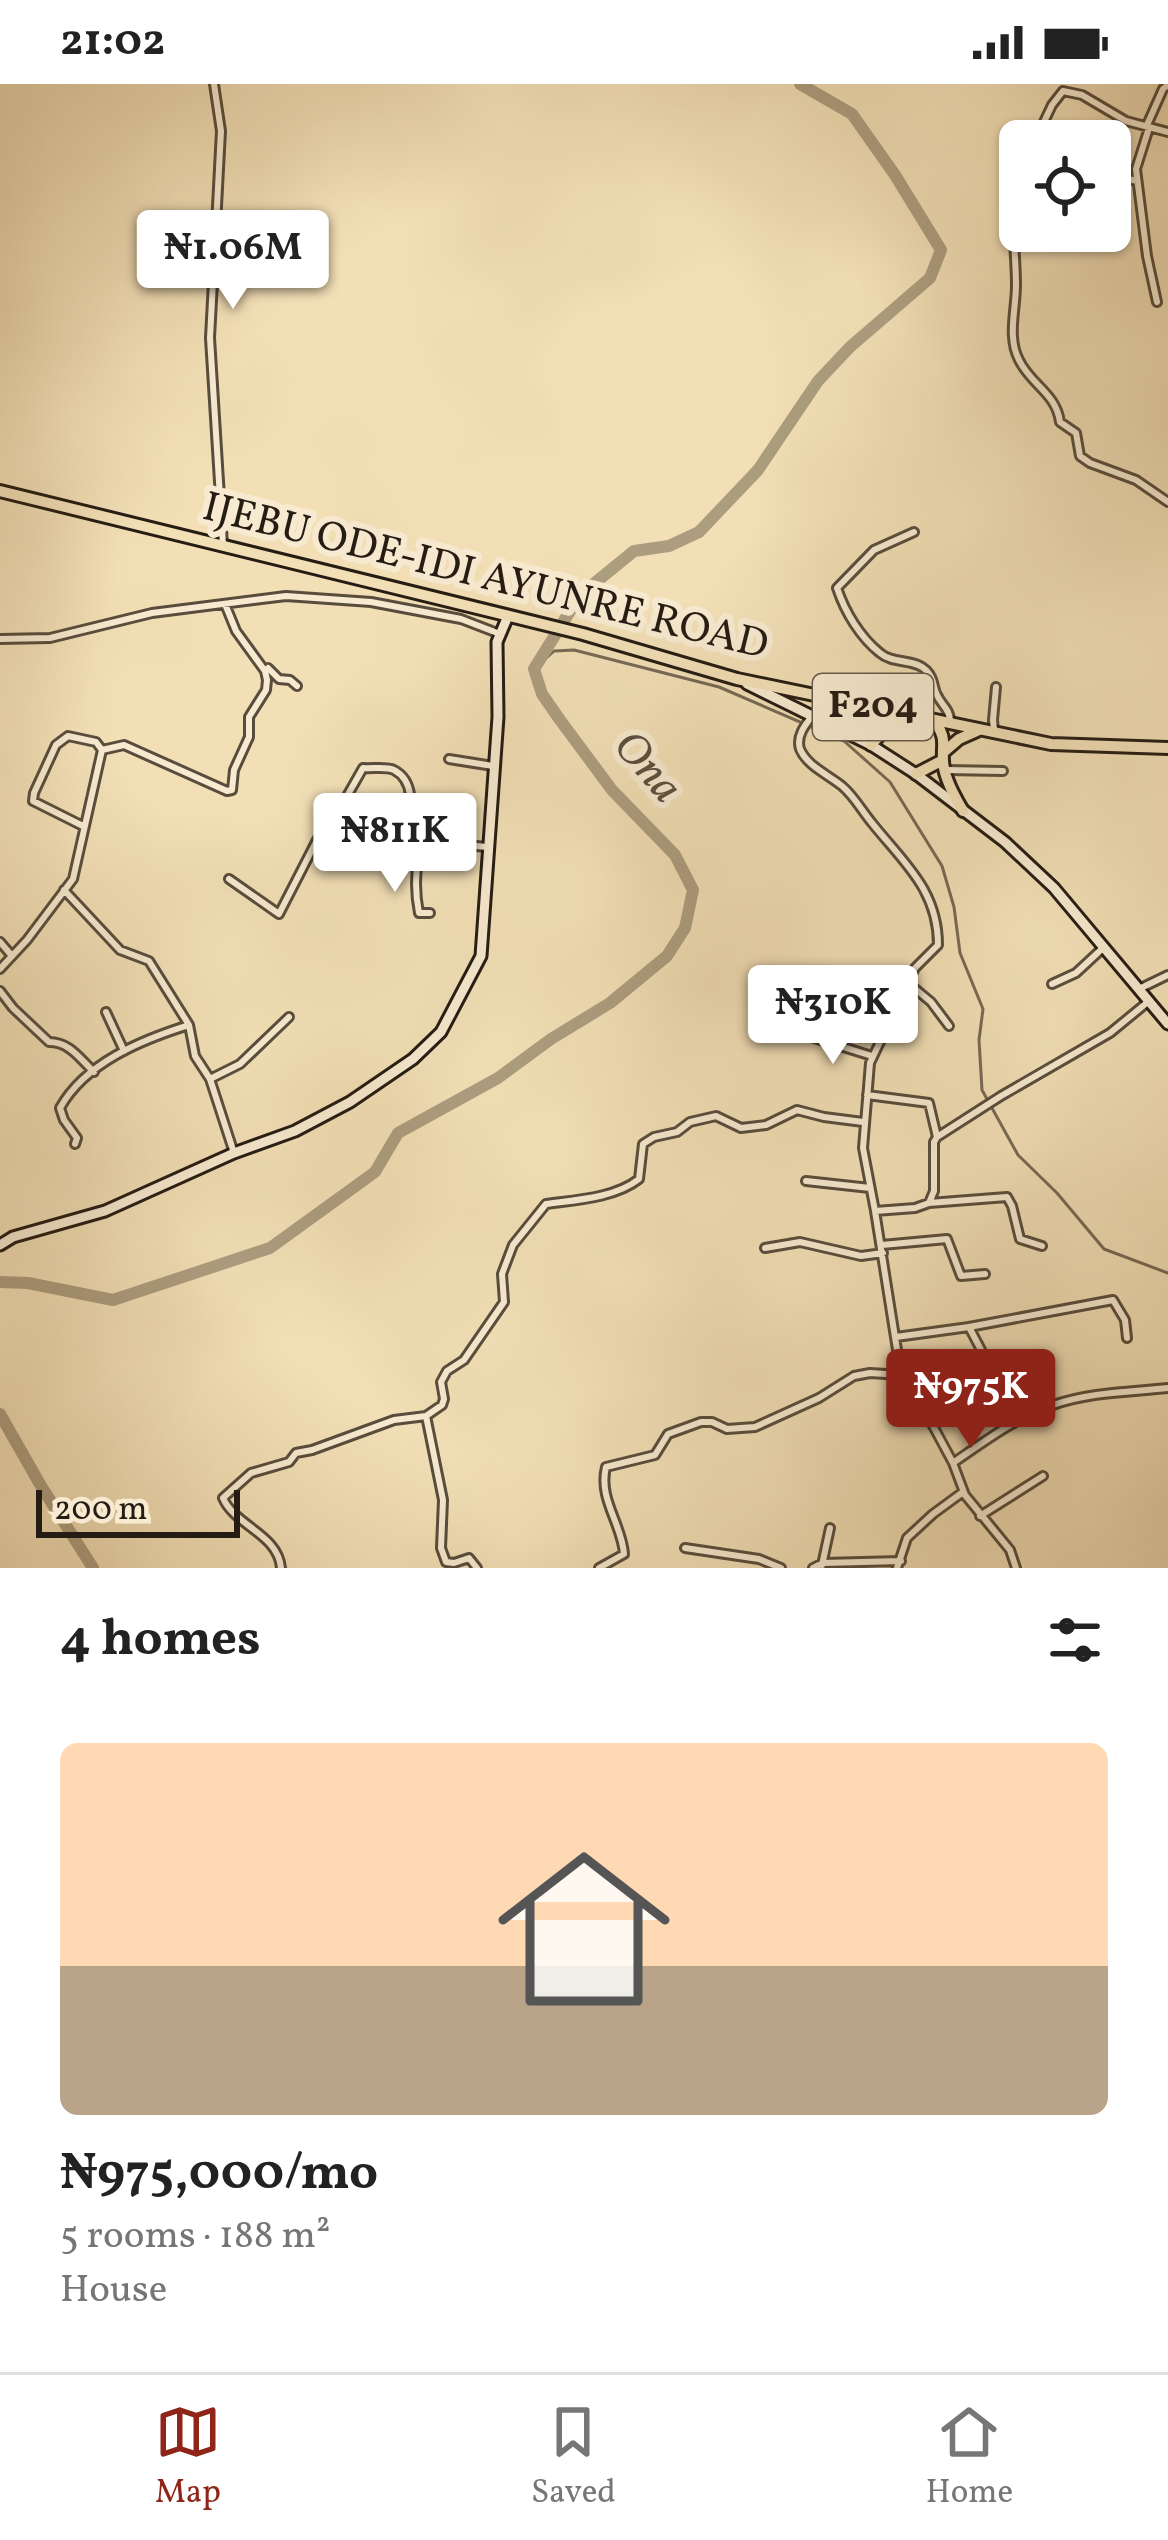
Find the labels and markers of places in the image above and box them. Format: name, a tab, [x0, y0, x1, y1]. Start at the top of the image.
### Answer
pin: ₦1.06M	[135, 210, 331, 312]
pin: ₦811K	[311, 793, 479, 895]
pin: ₦310K	[749, 965, 917, 1067]
pin: ₦975K	[887, 1349, 1055, 1451]

